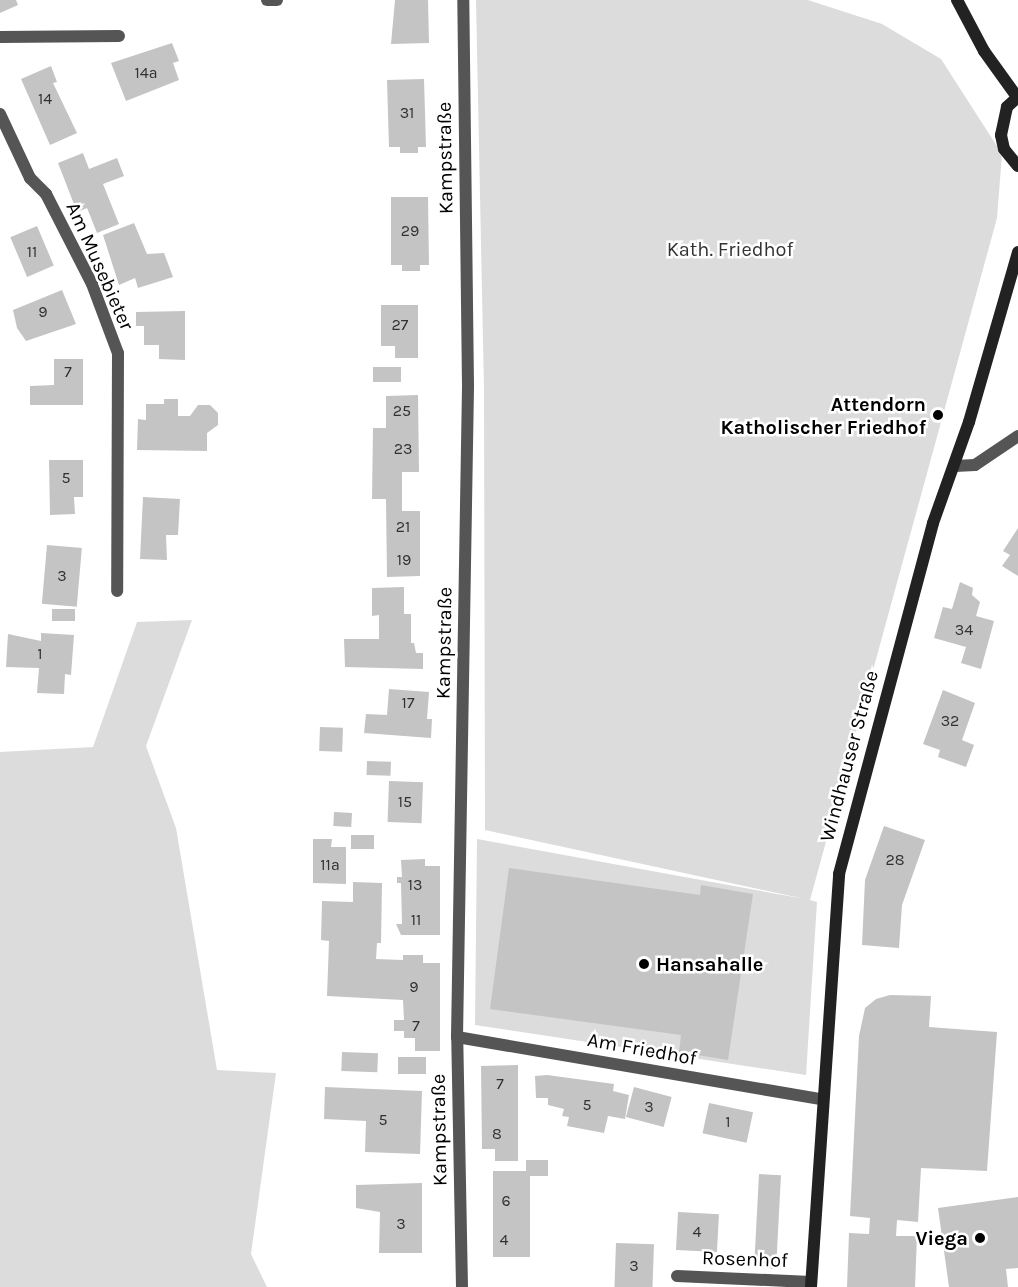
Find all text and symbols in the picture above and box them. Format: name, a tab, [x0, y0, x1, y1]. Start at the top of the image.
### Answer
house number: 14a	[134, 63, 158, 83]
house number: 14	[38, 89, 52, 109]
street label: Kampstraße	[432, 102, 458, 214]
house number: 31	[400, 103, 414, 123]
street label: Am Musebieter	[61, 198, 139, 334]
house number: 29	[401, 221, 419, 241]
park label: Kath. Friedhof	[667, 237, 793, 261]
house number: 11	[27, 242, 37, 262]
house number: 9	[38, 302, 48, 322]
house number: 27	[392, 315, 408, 335]
house number: 7	[64, 362, 72, 382]
place label: Attendorn Katholischer Friedhof	[720, 392, 926, 439]
house number: 25	[393, 401, 411, 421]
marker: Attendorn Katholischer Friedhof	[931, 408, 945, 422]
house number: 23	[394, 439, 412, 459]
house number: 5	[61, 468, 71, 488]
house number: 21	[396, 517, 410, 537]
house number: 19	[397, 550, 411, 570]
house number: 3	[57, 566, 67, 586]
street label: Kampstraße	[431, 587, 457, 699]
house number: 34	[955, 620, 973, 640]
house number: 1	[37, 644, 43, 664]
street label: Windhauser Straße	[815, 668, 883, 844]
house number: 17	[402, 693, 414, 713]
house number: 32	[941, 711, 959, 731]
house number: 15	[398, 792, 412, 812]
house number: 28	[885, 850, 905, 870]
house number: 11a	[320, 855, 340, 875]
house number: 13	[408, 875, 422, 895]
house number: 11	[411, 910, 421, 930]
place label: Hansahalle	[656, 952, 763, 976]
marker: Hansahalle	[637, 957, 651, 971]
house number: 9	[409, 977, 419, 997]
house number: 7	[412, 1016, 420, 1036]
street label: Am Friedhof	[585, 1028, 699, 1070]
street label: Kampstraße	[426, 1074, 452, 1186]
house number: 7	[496, 1074, 504, 1094]
house number: 5	[582, 1095, 592, 1115]
house number: 3	[644, 1097, 654, 1117]
house number: 5	[378, 1110, 388, 1130]
house number: 1	[725, 1112, 731, 1132]
house number: 8	[492, 1124, 502, 1144]
house number: 6	[501, 1191, 511, 1211]
house number: 3	[396, 1214, 406, 1234]
house number: 4	[693, 1222, 701, 1242]
place label: Viega	[915, 1226, 968, 1250]
house number: 4	[500, 1230, 508, 1250]
marker: Viega	[973, 1231, 987, 1245]
street label: Rosenhof	[702, 1246, 788, 1272]
house number: 3	[629, 1256, 639, 1276]

